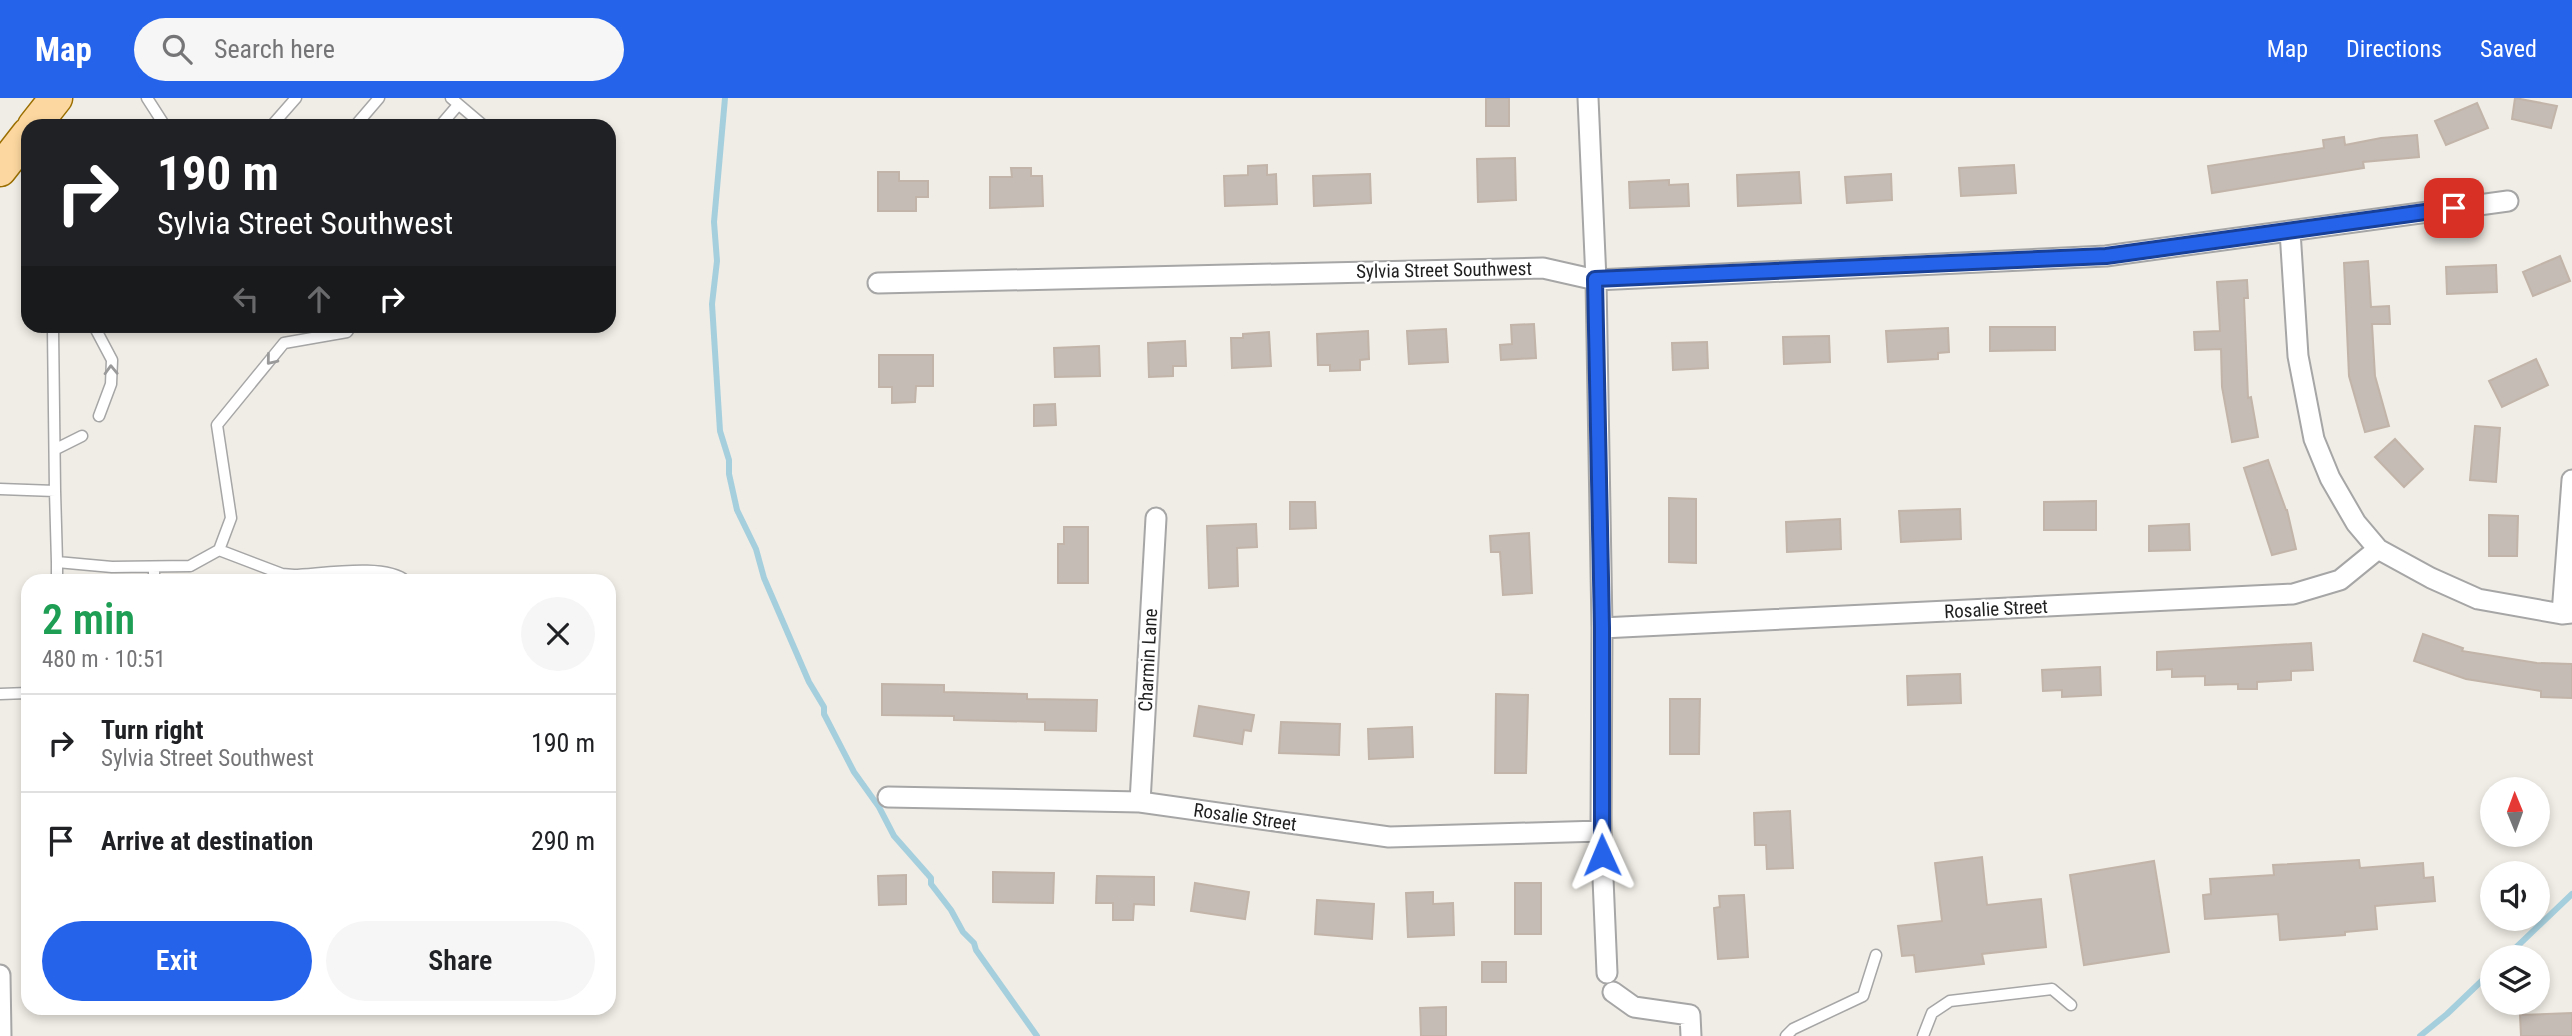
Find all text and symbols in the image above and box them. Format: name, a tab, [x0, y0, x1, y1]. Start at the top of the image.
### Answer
search box	[134, 18, 624, 81]
text: Map	[35, 30, 92, 69]
icon: search	[158, 30, 196, 68]
text: Search here	[214, 34, 335, 64]
text: Map	[2267, 35, 2308, 63]
text: Directions	[2346, 35, 2442, 63]
text: Saved	[2480, 35, 2537, 63]
text: 190 m	[157, 145, 279, 202]
icon: right	[42, 147, 133, 238]
pin	[2424, 178, 2484, 238]
icon: arrive	[2435, 189, 2473, 227]
text: Sylvia Street Southwest	[157, 204, 453, 242]
street label: Sylvia Street Southwest	[1356, 257, 1532, 283]
icon: left	[227, 280, 265, 318]
icon: ahead	[300, 280, 338, 318]
icon: right	[373, 280, 411, 318]
one-way arrow	[266, 352, 279, 364]
one-way arrow	[103, 364, 118, 375]
text: 2 min	[42, 595, 135, 644]
street label: Rosalie Street	[1944, 595, 2048, 623]
button: close	[521, 597, 595, 671]
street label: Charmin Lane	[1134, 608, 1162, 712]
text: 480 m · 10:51	[42, 646, 166, 673]
text: Turn right	[101, 715, 203, 745]
icon: right	[42, 724, 80, 762]
text: 190 m	[531, 728, 595, 758]
text: Sylvia Street Southwest	[101, 745, 314, 772]
north arrow	[2480, 777, 2550, 847]
map controls	[2480, 777, 2550, 1015]
street label: Rosalie Street	[1192, 798, 1298, 836]
position arrow	[1565, 818, 1639, 892]
icon: arrive	[42, 822, 80, 860]
text: Arrive at destination	[101, 826, 313, 856]
text: 290 m	[531, 826, 595, 856]
button: sound	[2480, 861, 2550, 931]
button: Exit	[42, 921, 312, 1001]
button: Share	[326, 921, 595, 1001]
button: layers	[2480, 945, 2550, 1015]

